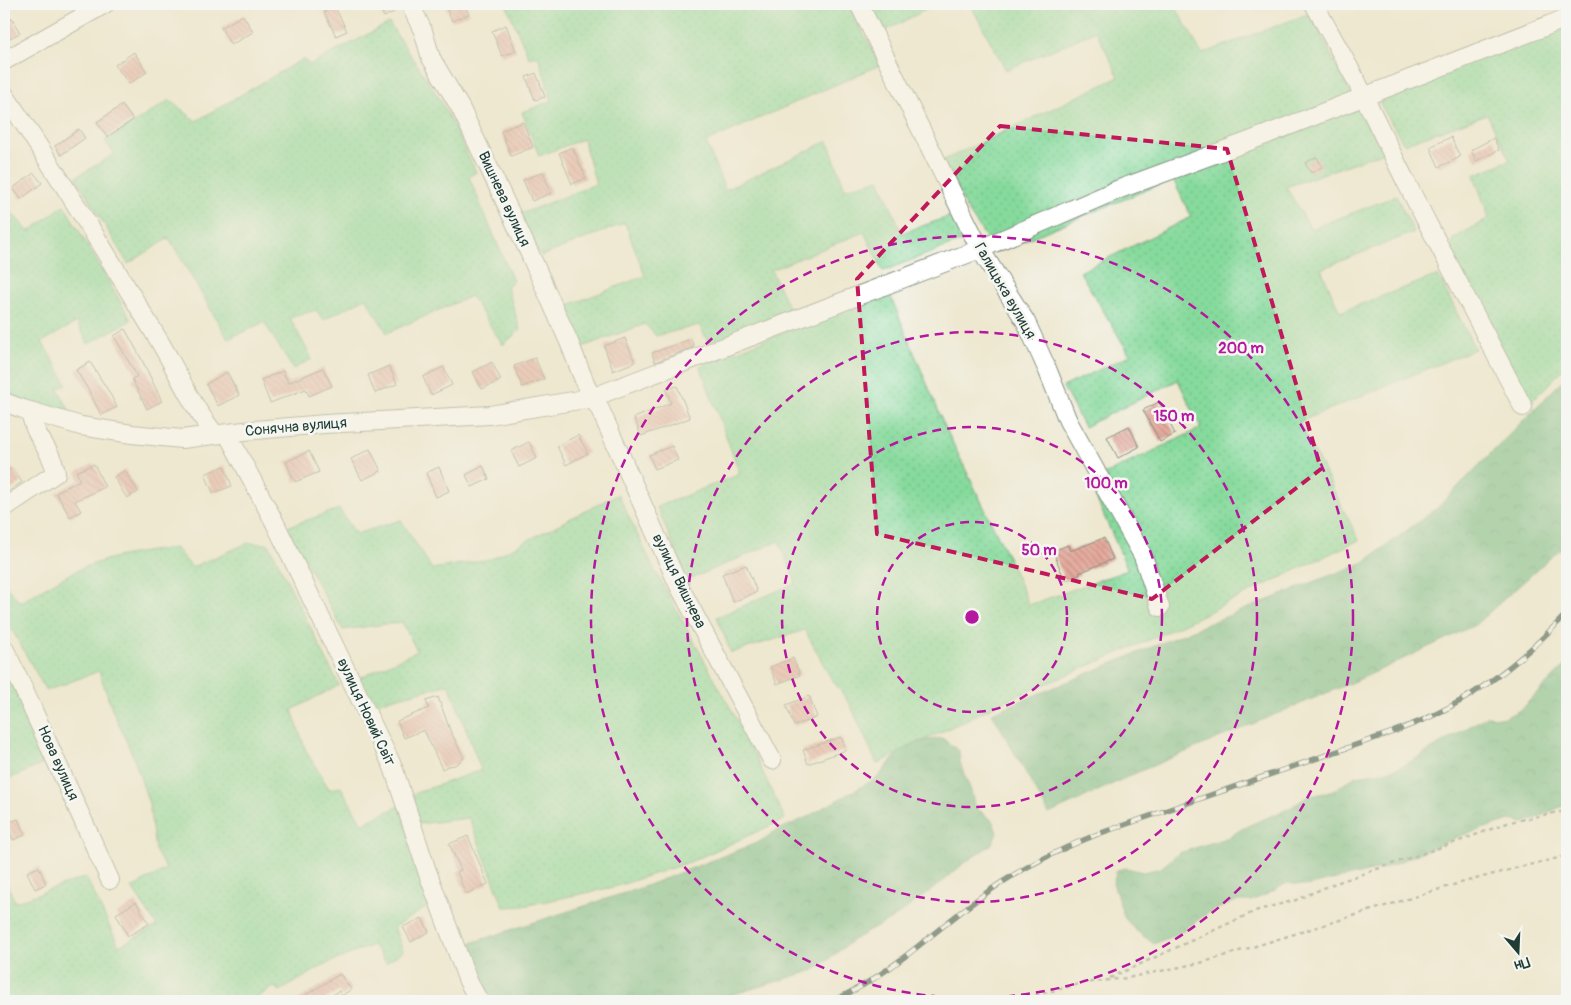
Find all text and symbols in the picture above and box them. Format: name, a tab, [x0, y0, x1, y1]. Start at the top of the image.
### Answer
street label: Вишнева вулиця	[474, 148, 534, 250]
street label: Галицька вулиця	[970, 240, 1040, 342]
text: 200 m	[1218, 339, 1264, 358]
text: 150 m	[1154, 407, 1194, 426]
street label: Сонячна вулиця	[244, 413, 348, 441]
text: 100 m	[1085, 474, 1127, 493]
street label: вулиця Вишнева	[648, 531, 710, 632]
text: 50 m	[1022, 541, 1056, 560]
centre of rings	[963, 608, 981, 626]
street label: вулиця Новий Світ	[333, 655, 400, 769]
street label: Нова вулиця	[33, 723, 83, 803]
north arrow	[1494, 928, 1544, 978]
text: Пн	[1512, 953, 1532, 974]

